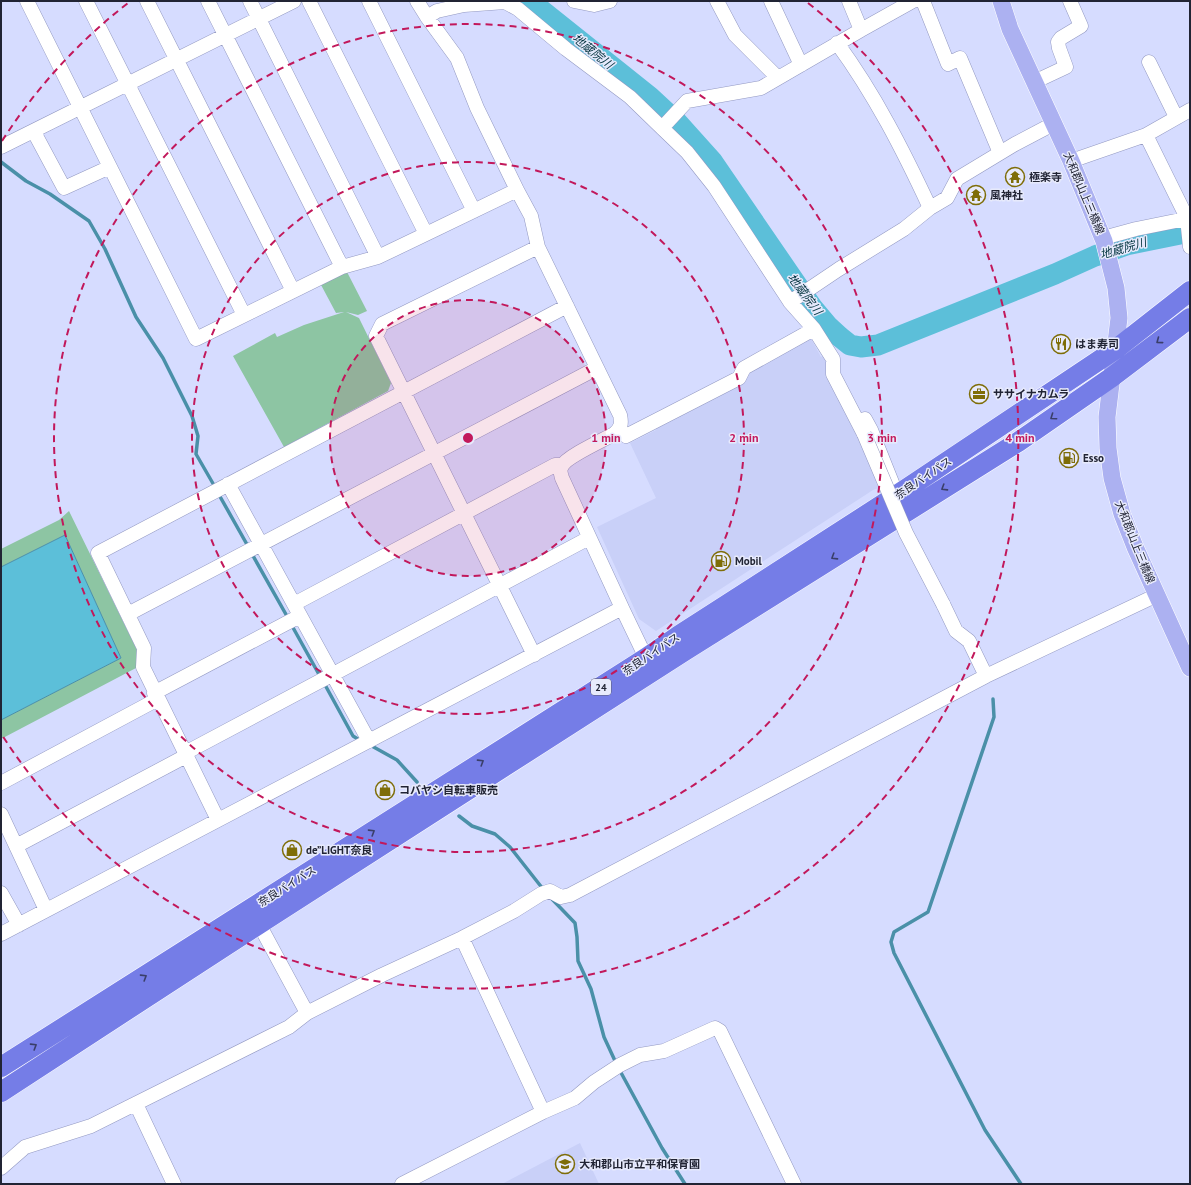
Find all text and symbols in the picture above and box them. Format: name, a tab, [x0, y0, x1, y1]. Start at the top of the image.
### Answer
water label: 地蔵院川	[570, 30, 618, 73]
street label: 大和郡山上三橋線	[1060, 150, 1108, 236]
temple icon: 極楽寺	[1004, 166, 1026, 188]
place label: 極楽寺	[1029, 170, 1062, 184]
temple icon: 風神社	[965, 184, 987, 206]
place label: 風神社	[990, 188, 1023, 202]
water label: 地蔵院川	[1098, 234, 1150, 262]
water label: 地蔵院川	[785, 270, 827, 319]
restaurant icon: はま寿司	[1050, 333, 1072, 355]
one-way arrow	[1156, 336, 1163, 343]
place label: はま寿司	[1075, 337, 1119, 351]
office icon: ササイナカムラ	[968, 383, 990, 405]
place label: ササイナカムラ	[993, 387, 1069, 401]
one-way arrow	[1051, 412, 1058, 419]
text: 1 min	[591, 430, 621, 445]
text: 2 min	[729, 430, 759, 445]
text: 3 min	[867, 430, 897, 445]
text: 4 min	[1005, 430, 1035, 445]
centre of rings	[461, 431, 475, 445]
fuel station icon: Esso	[1058, 447, 1080, 469]
place label: Esso	[1083, 451, 1104, 465]
street label: 奈良バイパス	[892, 454, 954, 502]
one-way arrow	[942, 483, 949, 490]
street label: 大和郡山上三橋線	[1112, 499, 1158, 585]
fuel station icon: Mobil	[710, 550, 732, 572]
one-way arrow	[831, 552, 838, 560]
place label: Mobil	[735, 554, 763, 568]
street label: 奈良バイパス	[620, 630, 682, 678]
road number: 24	[591, 679, 611, 695]
one-way arrow	[477, 760, 484, 767]
shop icon: コバヤシ自転車販売	[374, 779, 396, 801]
place label: コバヤシ自転車販売	[399, 783, 498, 797]
one-way arrow	[368, 829, 375, 837]
shop icon: de”LIGHT奈良	[281, 839, 303, 861]
place label: de”LIGHT奈良	[306, 843, 372, 857]
street label: 奈良バイパス	[255, 863, 319, 909]
one-way arrow	[140, 974, 147, 981]
one-way arrow	[30, 1044, 37, 1051]
school or university icon: 大和郡山市立平和保育園	[554, 1153, 576, 1175]
place label: 大和郡山市立平和保育園	[579, 1157, 700, 1171]

